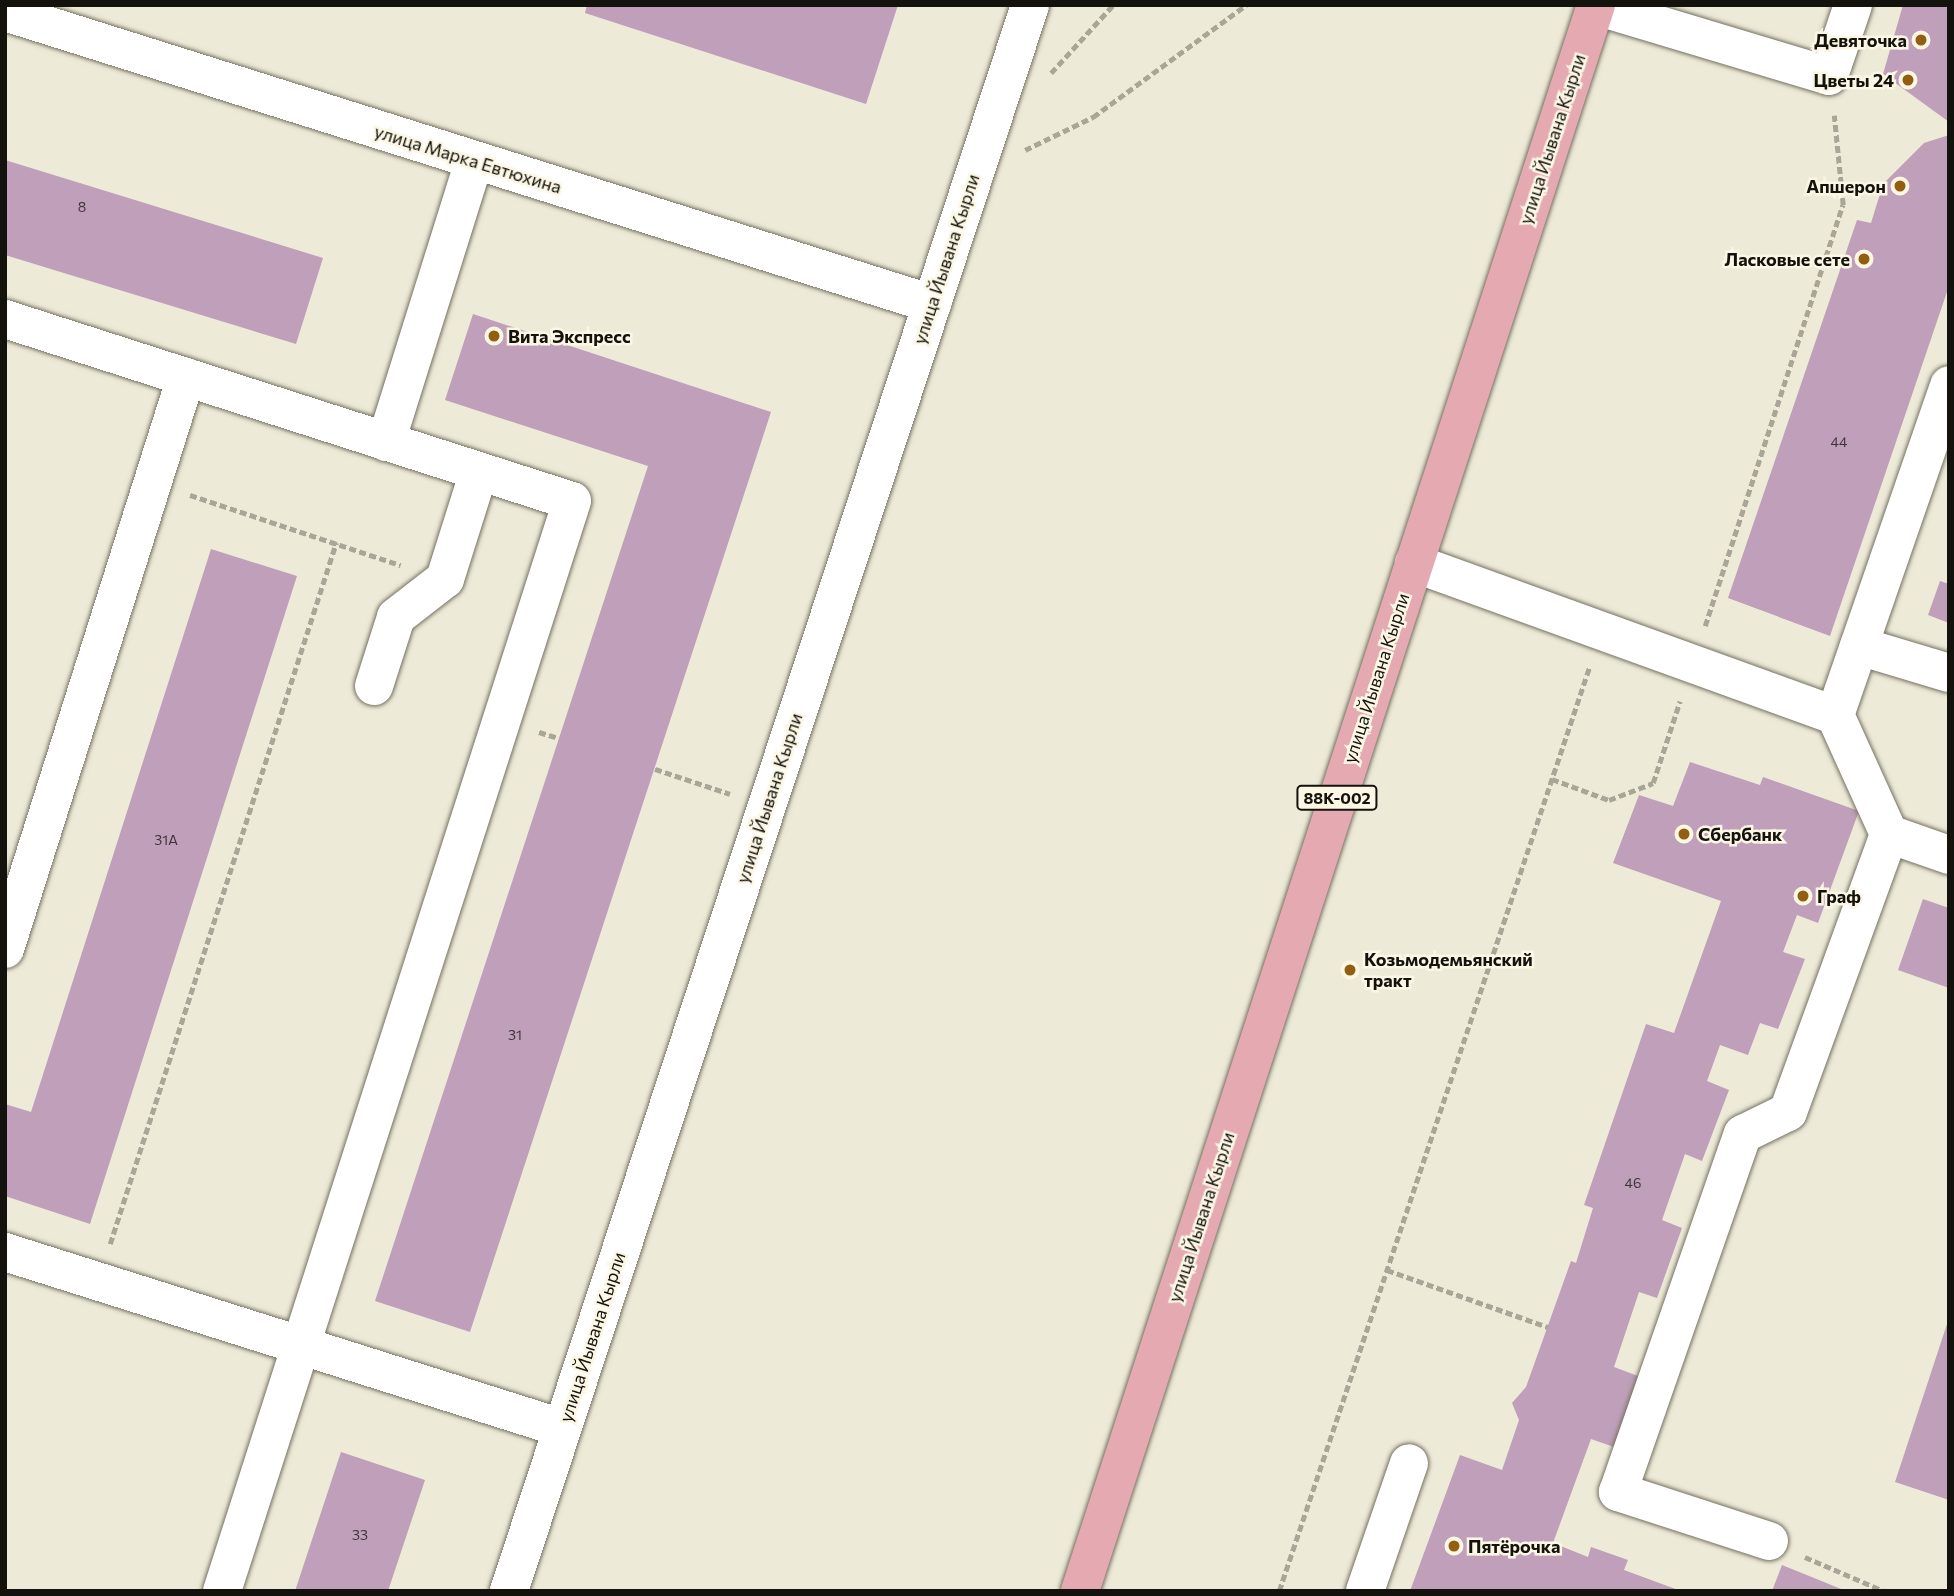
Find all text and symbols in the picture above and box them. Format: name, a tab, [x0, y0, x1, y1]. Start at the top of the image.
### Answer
place label: Девяточка	[1814, 29, 1907, 51]
marker: Девяточка	[1913, 32, 1929, 48]
street label: улица Йывана Кырли	[1514, 51, 1590, 227]
place label: Цветы 24	[1813, 69, 1894, 91]
marker: Цветы 24	[1900, 72, 1916, 88]
street label: улица Марка Евтюхина	[372, 120, 564, 198]
street label: улица Йывана Кырли	[908, 171, 984, 347]
place label: Апшерон	[1806, 175, 1886, 197]
marker: Апшерон	[1892, 178, 1908, 194]
house number: 8	[78, 199, 86, 215]
place label: Ласковые сете	[1725, 248, 1850, 270]
marker: Ласковые сете	[1856, 251, 1872, 267]
place label: Вита Экспресс	[508, 325, 631, 347]
marker: Вита Экспресс	[486, 328, 502, 344]
house number: 44	[1831, 434, 1847, 450]
street label: улица Йывана Кырли	[1338, 590, 1414, 766]
street label: улица Йывана Кырли	[731, 710, 807, 886]
road number: 88К-002	[1295, 786, 1379, 810]
place label: Сбербанк	[1698, 823, 1782, 845]
marker: Сбербанк	[1676, 826, 1692, 842]
house number: 31А	[154, 832, 178, 848]
place label: Граф	[1817, 885, 1861, 907]
marker: Граф	[1795, 888, 1811, 904]
place label: Козьмодемьянский тракт	[1364, 949, 1533, 992]
marker: Козьмодемьянский тракт	[1342, 962, 1358, 978]
house number: 31	[508, 1027, 522, 1043]
street label: улица Йывана Кырли	[1163, 1129, 1239, 1305]
house number: 46	[1625, 1175, 1641, 1191]
street label: улица Йывана Кырли	[554, 1249, 630, 1425]
house number: 33	[352, 1527, 368, 1543]
place label: Пятёрочка	[1468, 1535, 1560, 1557]
marker: Пятёрочка	[1446, 1538, 1462, 1554]

